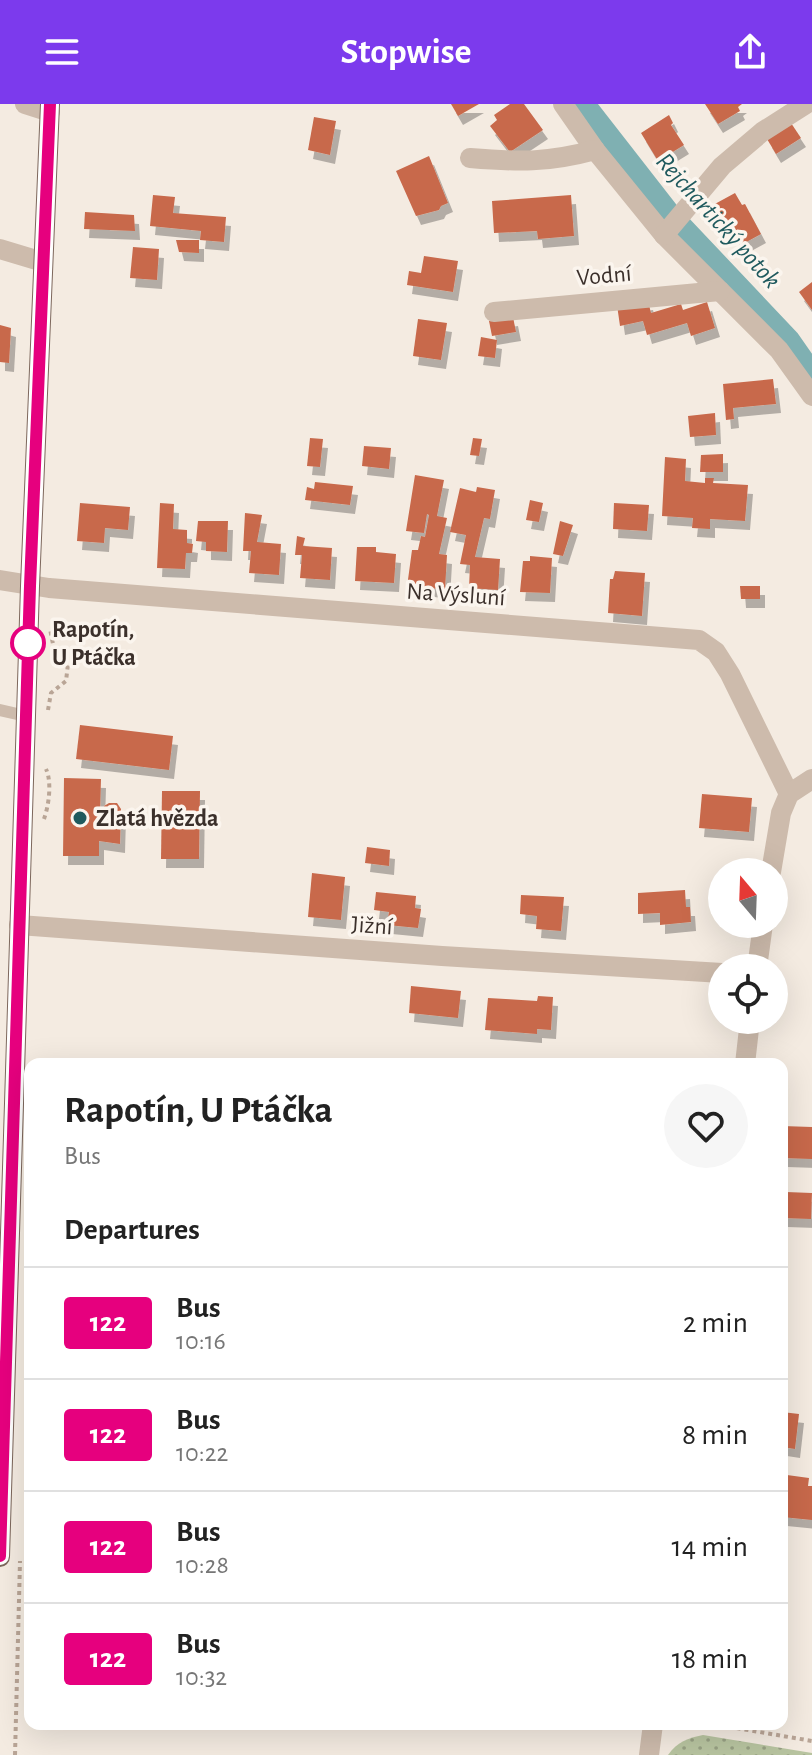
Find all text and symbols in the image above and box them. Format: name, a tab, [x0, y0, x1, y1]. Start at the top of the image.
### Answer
icon: menu	[40, 30, 84, 74]
icon: share	[728, 30, 772, 74]
text: Stopwise	[340, 34, 472, 70]
water label: Rejchartický potok	[651, 148, 785, 293]
street label: Vodní	[576, 262, 633, 290]
street label: Na Výsluní	[406, 580, 506, 610]
place label: Rapotín, U Ptáčka	[52, 618, 136, 670]
marker: Rapotín, U Ptáčka	[11, 626, 45, 660]
place label: Zlatá hvězda	[96, 807, 219, 831]
marker: Zlatá hvězda	[71, 809, 89, 827]
north arrow	[708, 858, 788, 938]
map controls	[708, 858, 788, 1034]
street label: Jižní	[350, 913, 394, 939]
button: locate	[708, 954, 788, 1034]
button: heart	[664, 1084, 748, 1168]
text: Rapotín, U Ptáčka	[64, 1092, 333, 1130]
text: Bus	[64, 1143, 101, 1169]
text: Departures	[64, 1215, 200, 1245]
text: Bus	[176, 1293, 221, 1323]
text: 2 min	[683, 1308, 748, 1338]
text: 122	[90, 1309, 126, 1337]
text: 10:16	[176, 1328, 226, 1354]
text: Bus	[176, 1405, 221, 1435]
text: 8 min	[682, 1420, 748, 1450]
text: 122	[90, 1421, 126, 1449]
text: 10:22	[176, 1440, 228, 1466]
text: Bus	[176, 1517, 221, 1547]
text: 14 min	[672, 1532, 748, 1562]
text: 122	[90, 1533, 126, 1561]
text: 10:28	[176, 1552, 229, 1578]
text: Bus	[176, 1629, 221, 1659]
text: 18 min	[672, 1644, 748, 1674]
text: 122	[90, 1645, 126, 1673]
text: 10:32	[176, 1664, 227, 1690]

